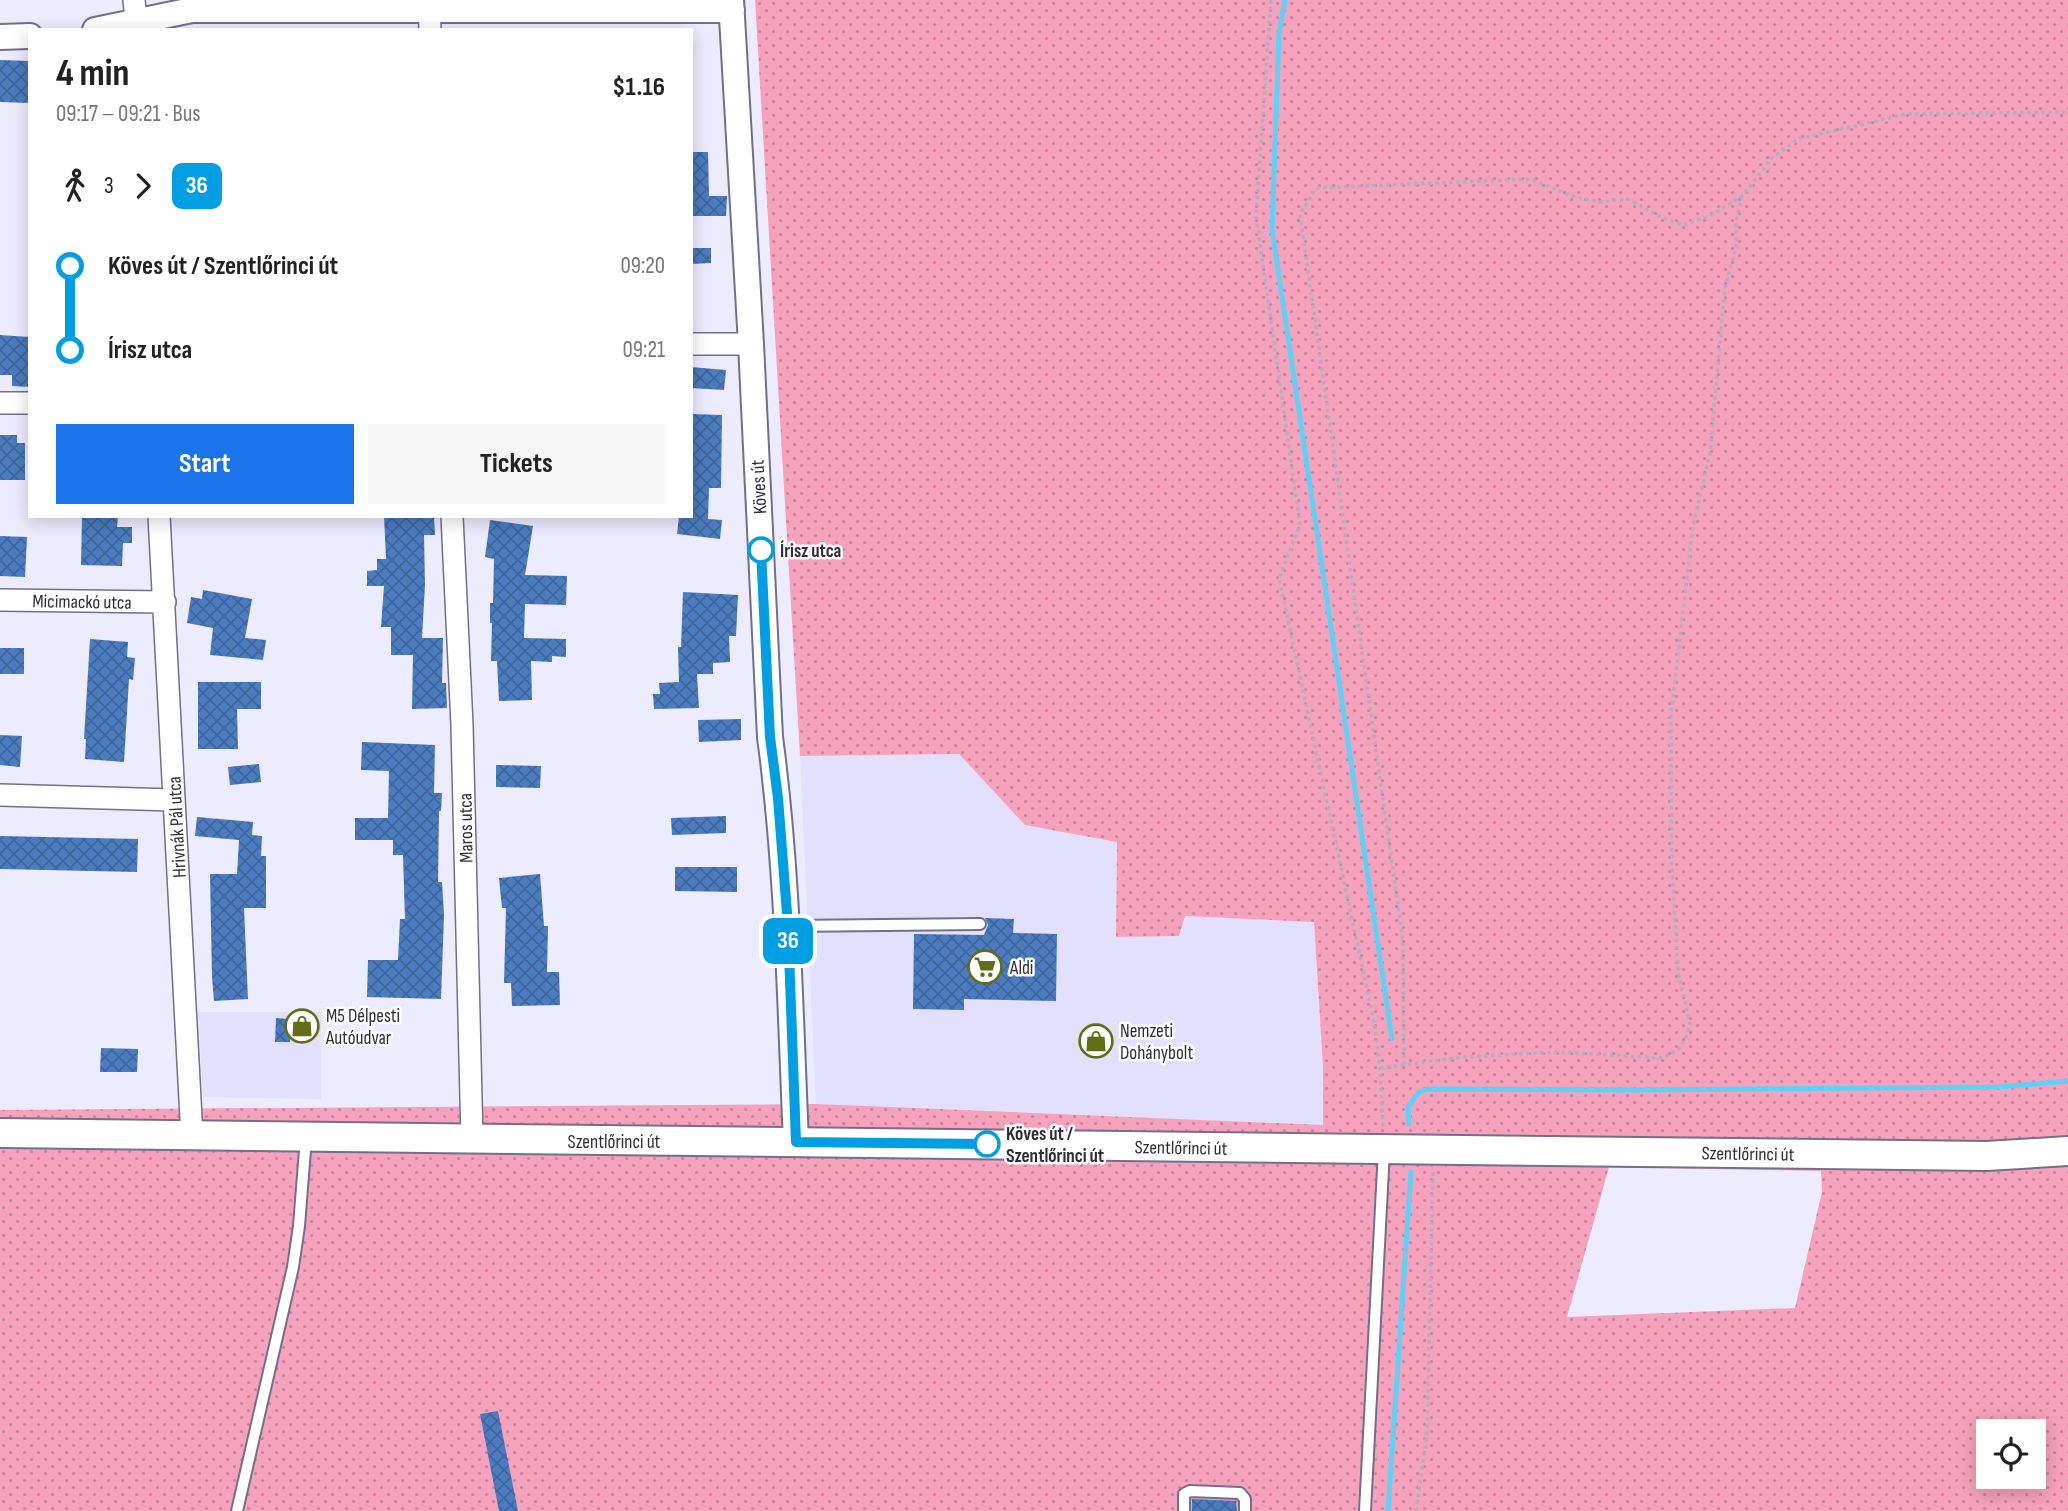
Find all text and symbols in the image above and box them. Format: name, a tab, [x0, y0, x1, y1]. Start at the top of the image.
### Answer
text: 4 min	[56, 51, 129, 96]
text: $1.16	[612, 72, 665, 103]
text: 09:17 – 09:21 · Bus	[56, 100, 201, 128]
icon: walk	[56, 167, 94, 205]
icon: forward	[124, 167, 162, 205]
text: 36	[186, 171, 208, 200]
text: 3	[104, 172, 114, 200]
text: Köves út / Szentlőrinci út	[108, 251, 338, 282]
text: 09:20	[620, 252, 665, 280]
text: Írisz utca	[108, 335, 192, 366]
text: 09:21	[623, 336, 665, 364]
button: Start	[56, 424, 354, 504]
button: Tickets	[368, 424, 665, 504]
street label: Köves út	[747, 459, 772, 515]
marker: Írisz utca	[748, 537, 774, 563]
place label: Írisz utca	[780, 540, 841, 563]
street label: Micimackó utca	[32, 590, 132, 615]
street label: Hrivnák Pál utca	[163, 776, 192, 878]
street label: Maros utca	[454, 793, 479, 863]
line badge: 36	[756, 918, 820, 964]
text: 36	[777, 926, 799, 955]
supermarket icon: Aldi	[966, 948, 1004, 986]
place label: Aldi	[1009, 957, 1033, 980]
place label: M5 Délpesti Autóudvar	[325, 1005, 400, 1050]
shop icon: M5 Délpesti Autóudvar	[283, 1007, 321, 1045]
place label: Nemzeti Dohánybolt	[1120, 1020, 1193, 1065]
shop icon: Nemzeti Dohánybolt	[1077, 1022, 1115, 1060]
place label: Köves út / Szentlőrinci út	[1006, 1123, 1104, 1168]
street label: Szentlőrinci út	[568, 1131, 661, 1154]
marker: Köves út / Szentlőrinci út	[974, 1131, 1000, 1157]
street label: Szentlőrinci út	[1134, 1136, 1228, 1161]
street label: Szentlőrinci út	[1701, 1142, 1795, 1167]
map controls	[1976, 1419, 2046, 1489]
button: locate	[1976, 1419, 2046, 1489]

